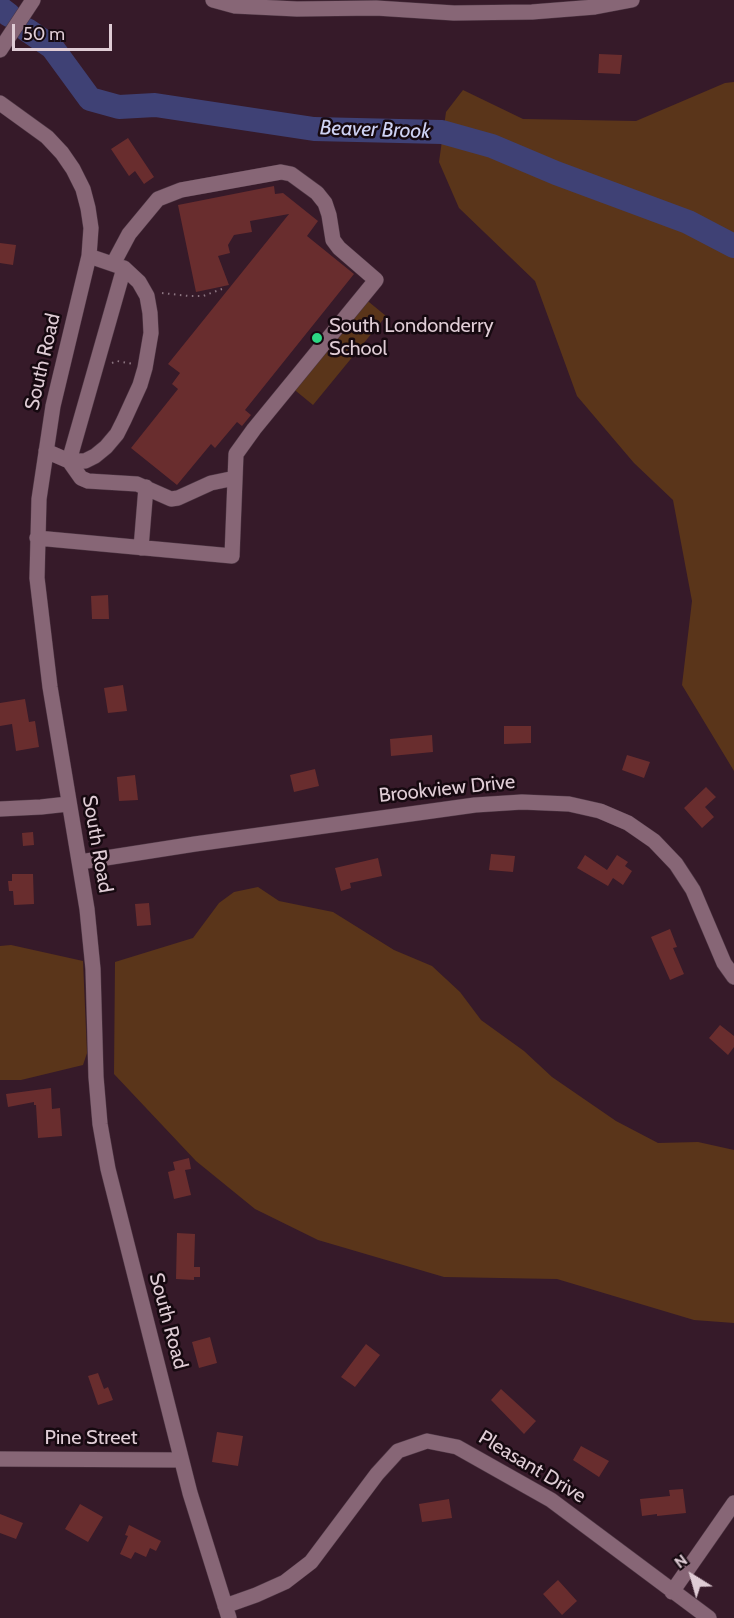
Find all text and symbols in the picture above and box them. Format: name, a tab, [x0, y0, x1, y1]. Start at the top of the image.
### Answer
scale bar	[15, 12, 116, 50]
text: 50 m	[23, 23, 65, 45]
water label: Beaver Brook	[319, 115, 431, 145]
street label: South Road	[20, 311, 66, 413]
place label: South Londonderry School	[329, 314, 494, 361]
marker: South Londonderry School	[310, 331, 324, 345]
street label: Brookview Drive	[378, 770, 516, 808]
street label: South Road	[77, 793, 117, 895]
street label: South Road	[144, 1270, 192, 1372]
street label: Pine Street	[45, 1426, 137, 1450]
street label: Pleasant Drive	[474, 1426, 590, 1508]
north arrow	[662, 1546, 722, 1606]
text: N	[671, 1550, 691, 1572]

